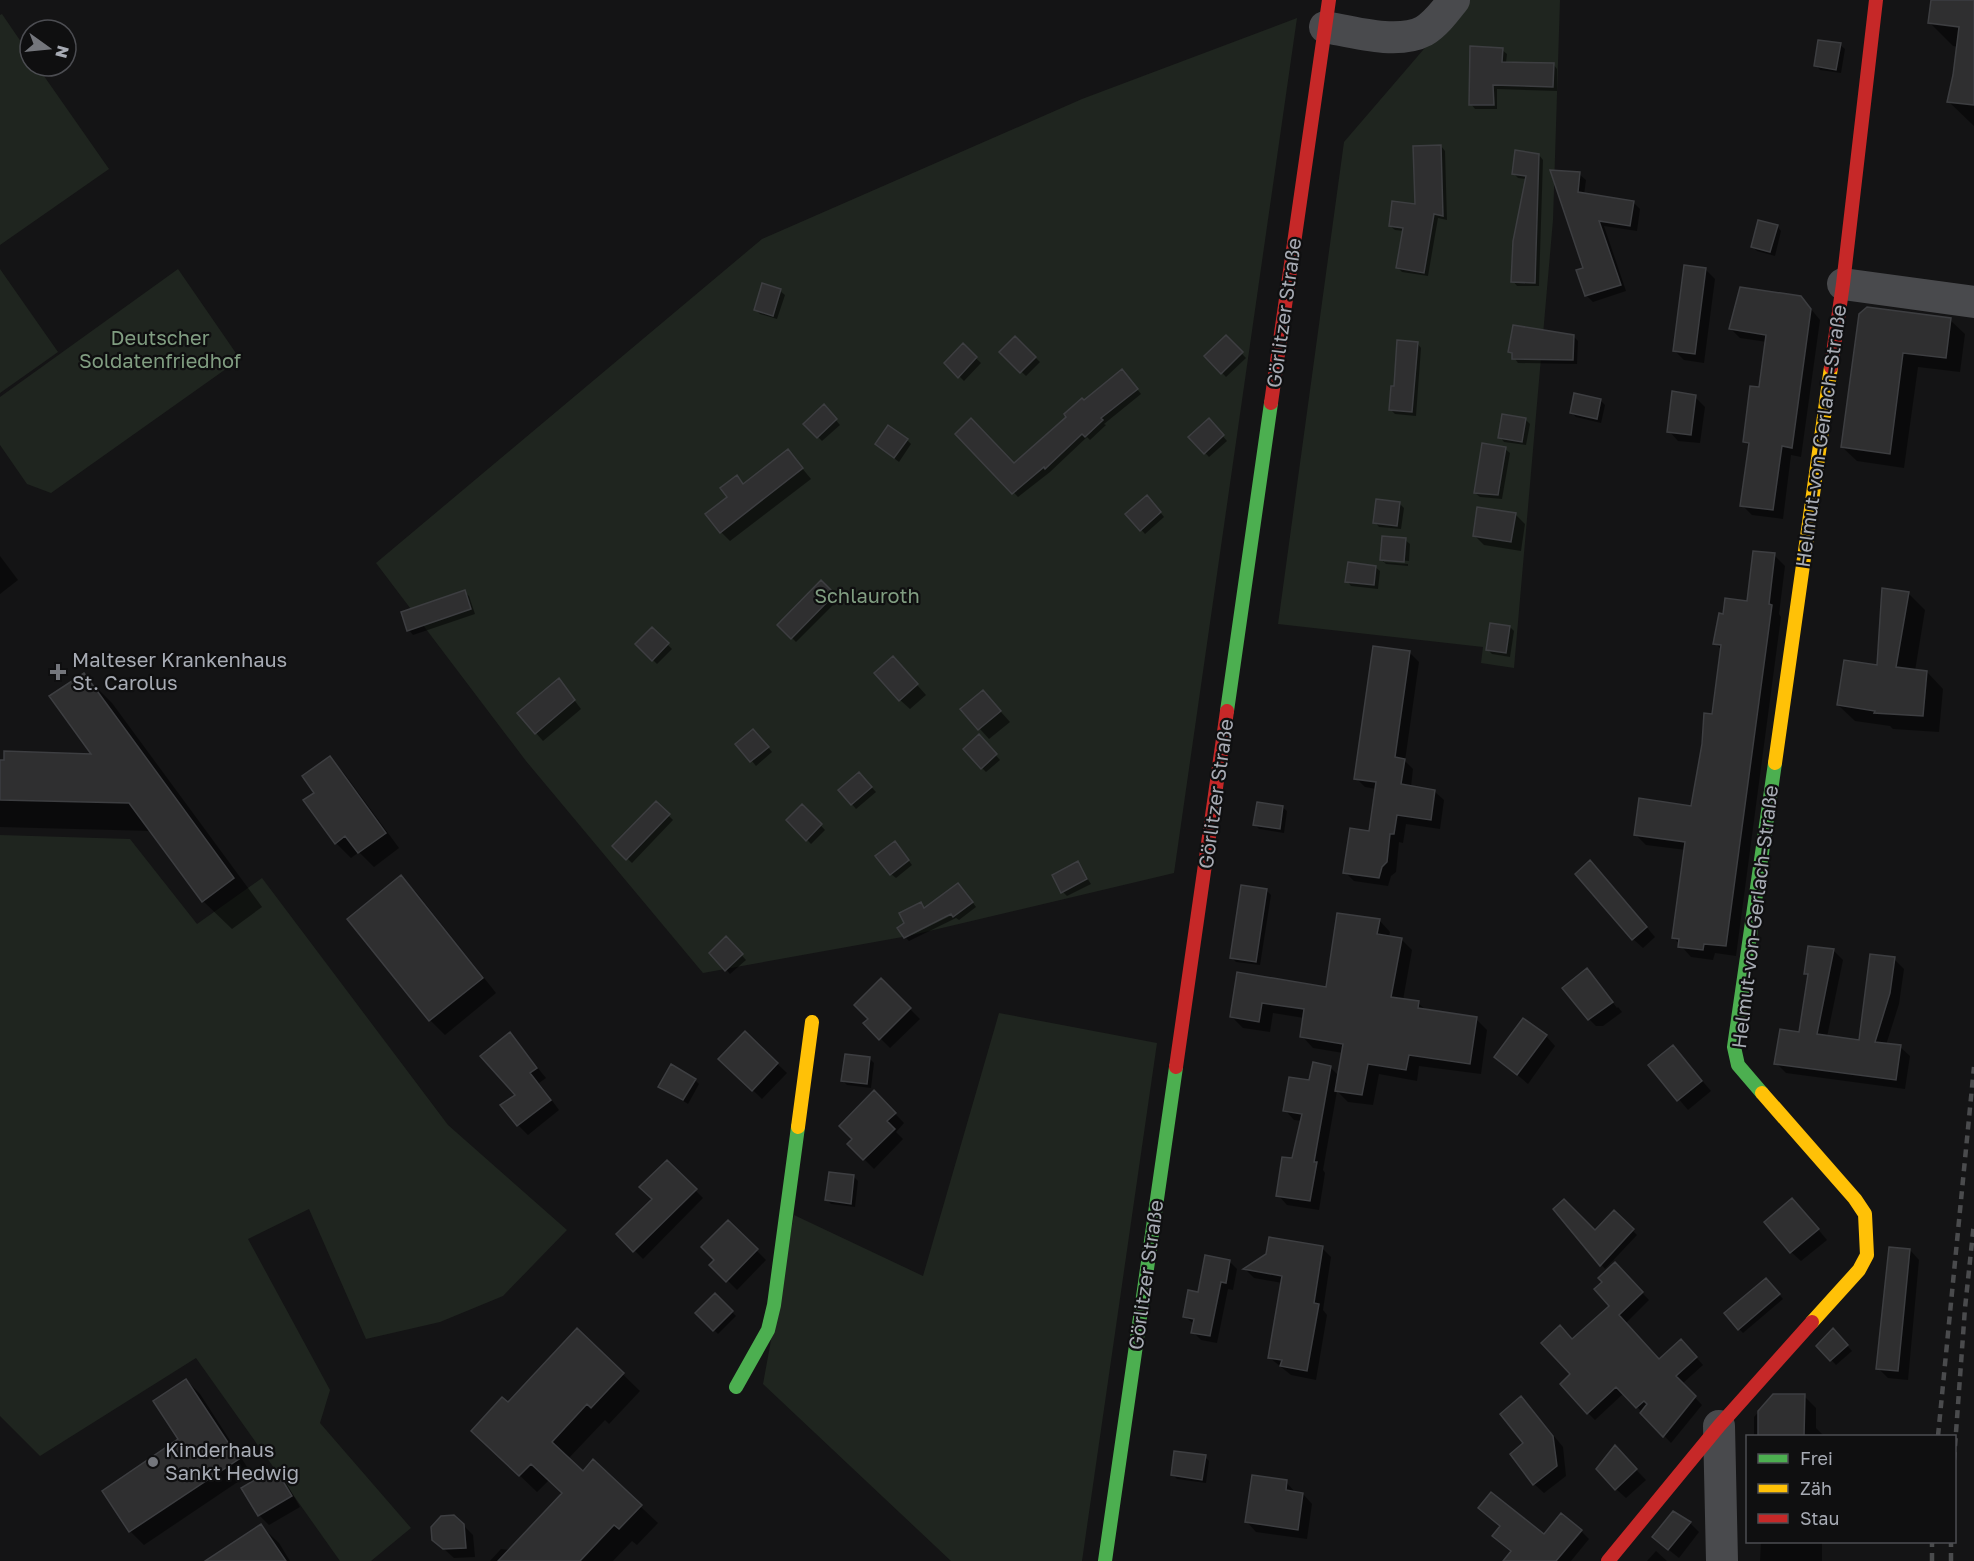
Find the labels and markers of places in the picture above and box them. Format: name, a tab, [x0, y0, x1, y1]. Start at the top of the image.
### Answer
place label: Malteser Krankenhaus St. Carolus	[72, 647, 287, 694]
marker: Malteser Krankenhaus St. Carolus	[49, 663, 67, 681]
place label: Kinderhaus Sankt Hedwig	[165, 1437, 299, 1484]
marker: Kinderhaus Sankt Hedwig	[146, 1455, 160, 1469]

